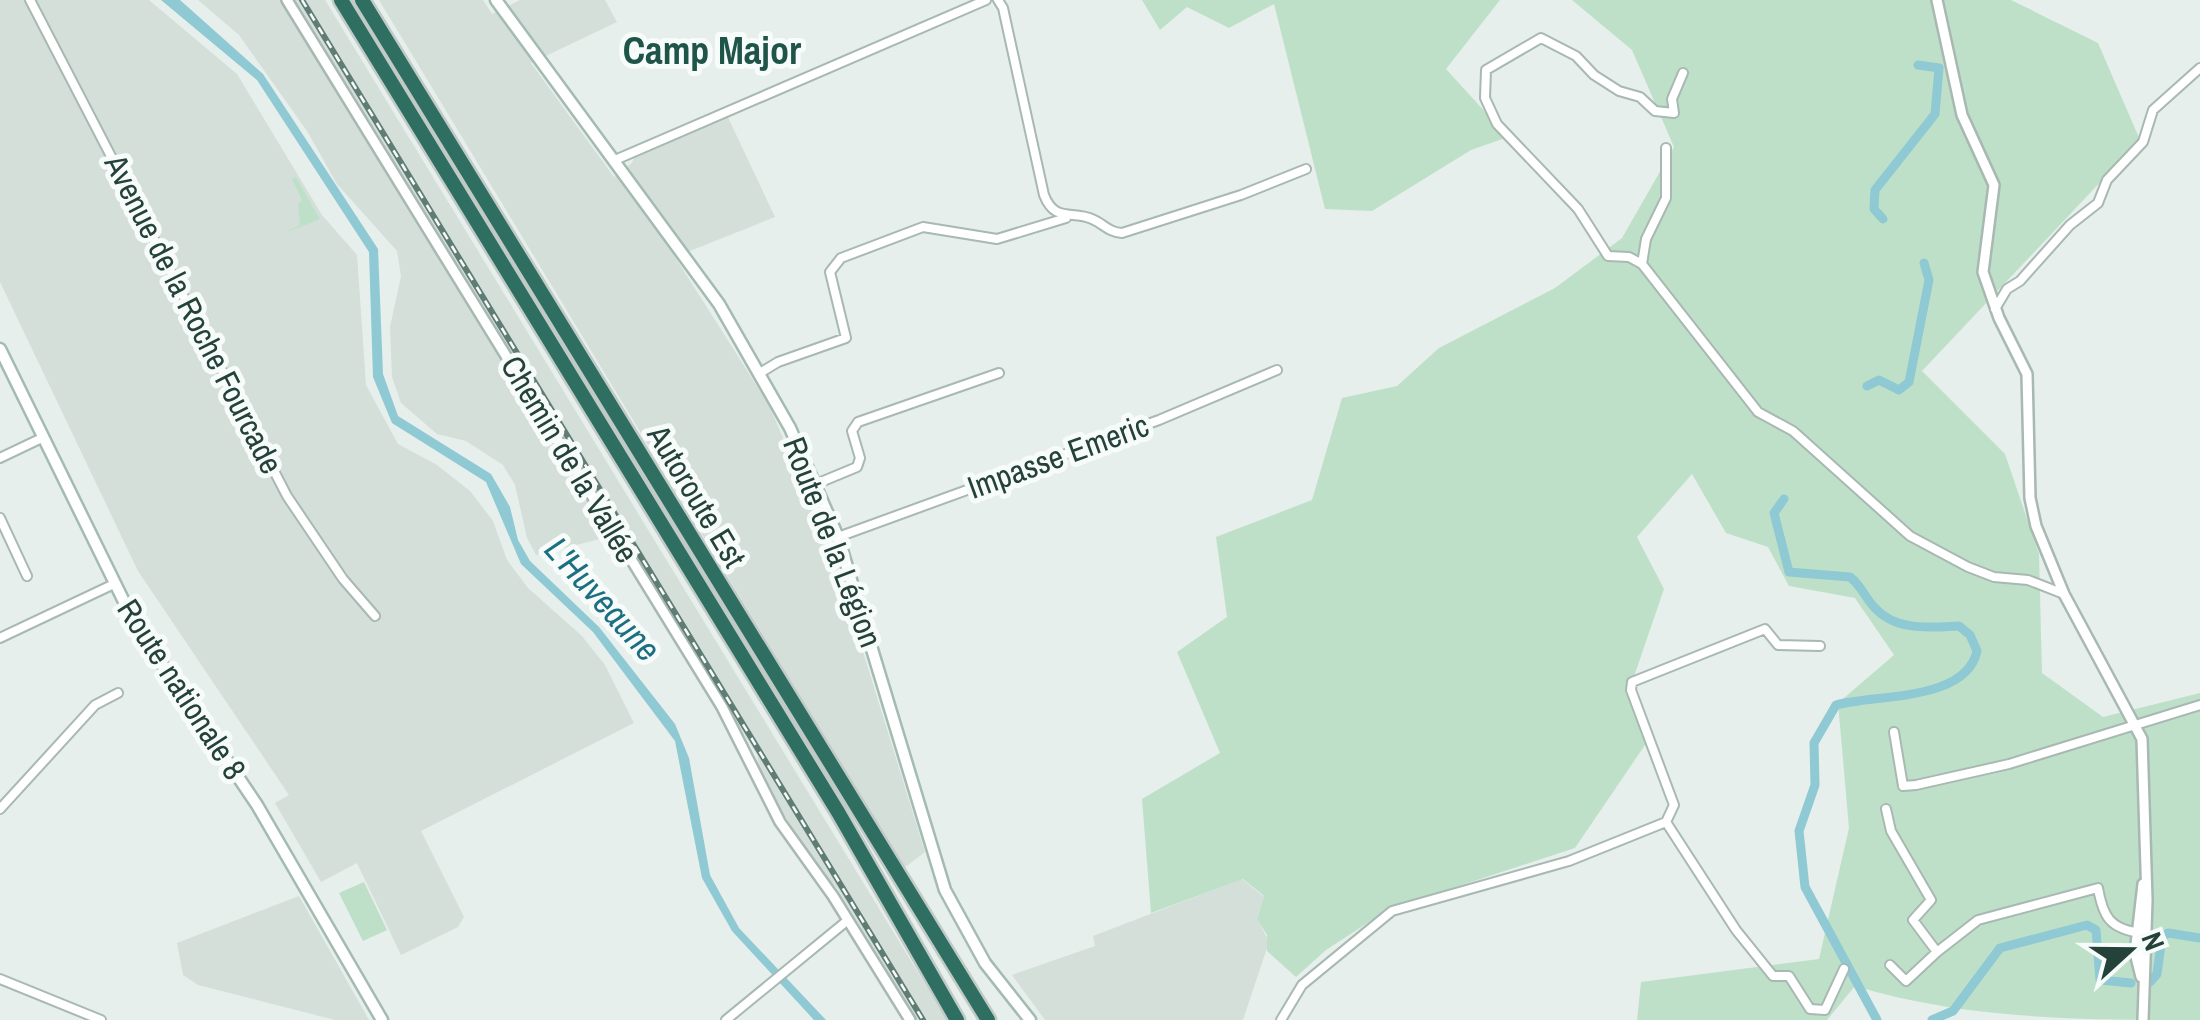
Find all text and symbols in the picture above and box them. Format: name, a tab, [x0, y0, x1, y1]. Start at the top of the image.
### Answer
district label: Camp Major	[623, 25, 802, 76]
street label: Avenue de la Roche Fourcade	[94, 146, 293, 481]
street label: Chemin de la Vallée	[491, 347, 649, 571]
street label: Impasse Emeric	[962, 403, 1154, 509]
street label: Autoroute Est	[637, 416, 756, 575]
street label: Route de la Légion	[773, 431, 893, 653]
water label: L'Huveaune	[535, 527, 671, 671]
street label: Route nationale 8	[108, 590, 256, 788]
north arrow	[2080, 900, 2180, 1000]
text: N	[2133, 926, 2174, 956]

